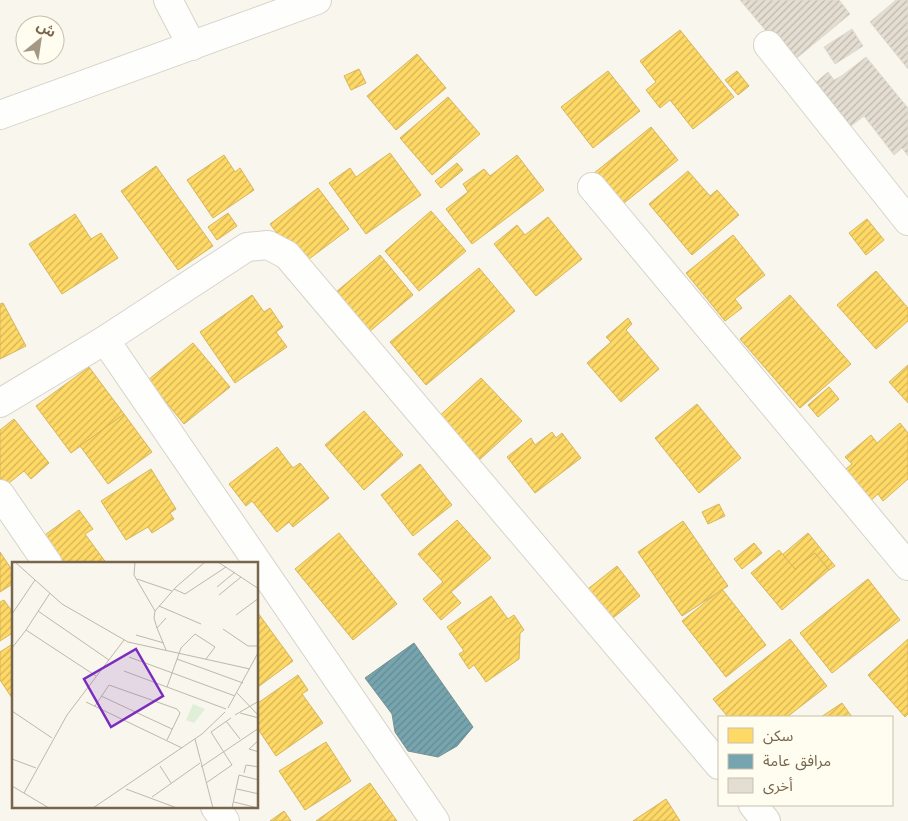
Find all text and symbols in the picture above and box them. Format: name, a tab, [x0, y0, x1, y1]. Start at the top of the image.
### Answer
north arrow	[15, 15, 65, 65]
text: ش	[34, 17, 59, 40]
inset map	[12, 562, 259, 808]
legend	[718, 716, 893, 806]
text: سكن	[763, 727, 794, 745]
text: مرافق عامة	[763, 752, 831, 771]
text: أخرى	[763, 777, 793, 795]

